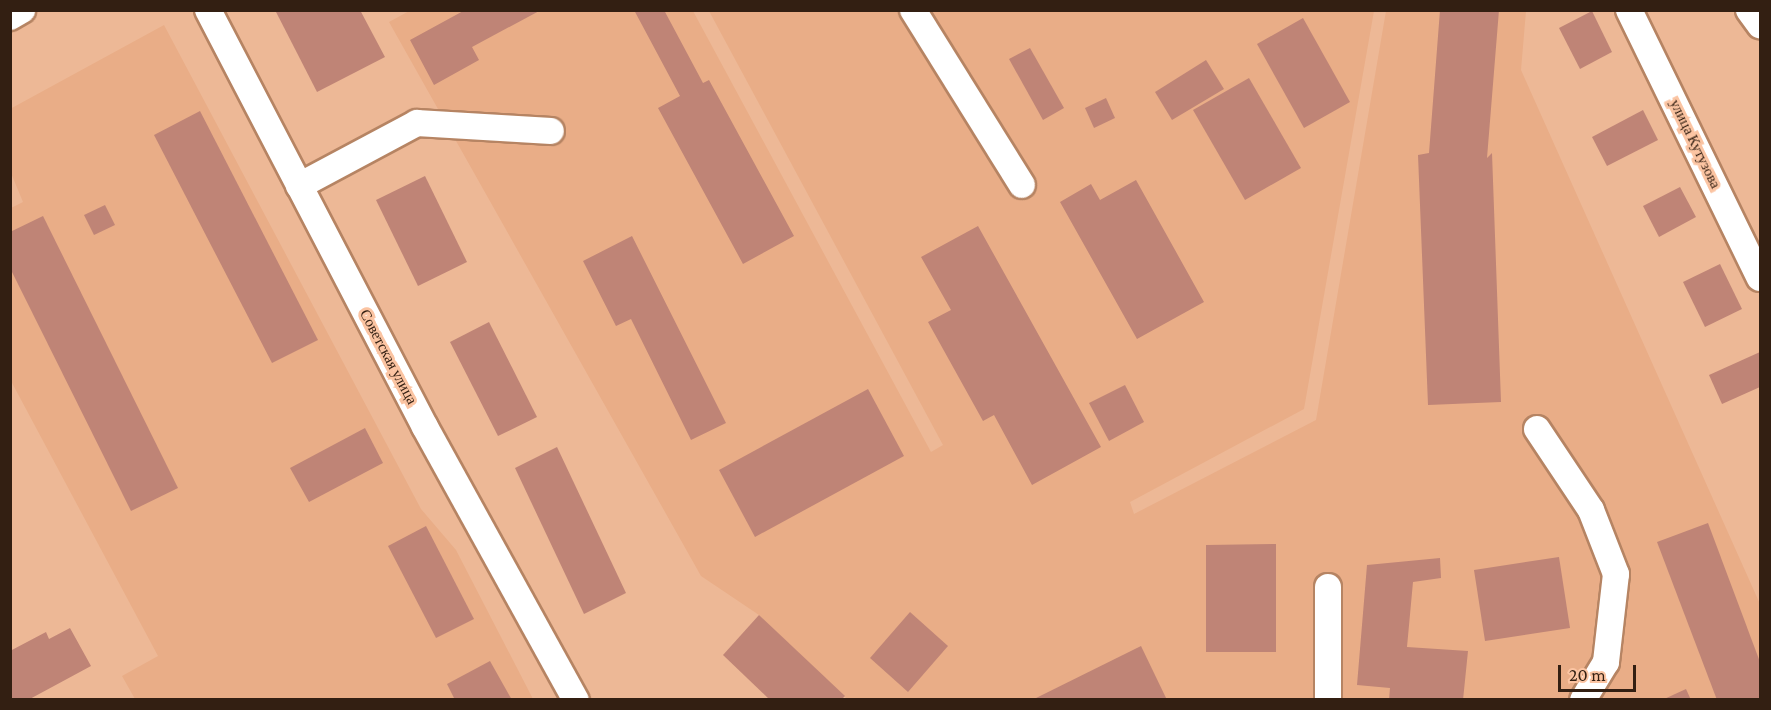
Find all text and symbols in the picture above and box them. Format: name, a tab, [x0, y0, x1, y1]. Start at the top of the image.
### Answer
street label: улица Кутузова	[1666, 96, 1724, 192]
street label: Советская улица	[355, 306, 421, 408]
scale bar	[1561, 653, 1639, 691]
text: 20 m	[1569, 665, 1606, 685]

